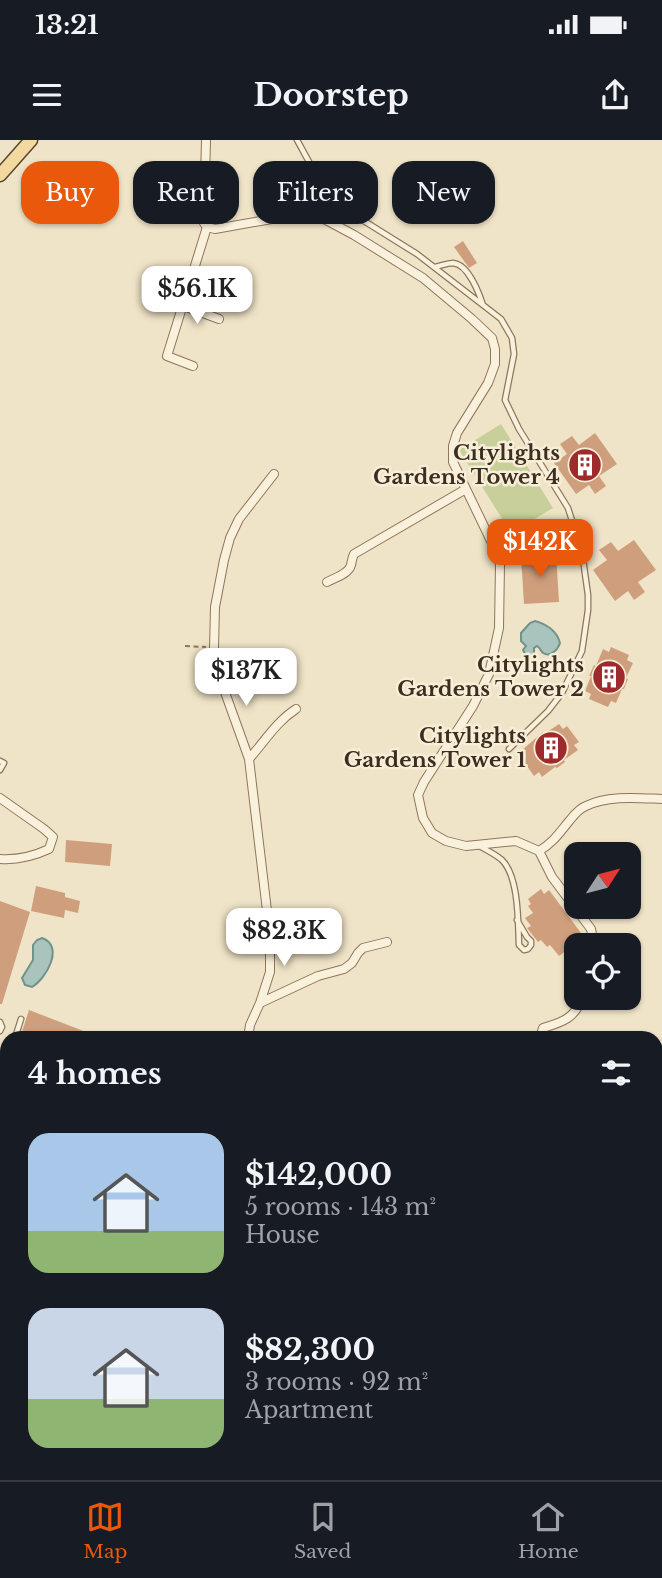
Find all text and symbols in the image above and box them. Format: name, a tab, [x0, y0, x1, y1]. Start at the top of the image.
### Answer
text: 13:21	[35, 9, 99, 41]
text: Doorstep	[253, 75, 409, 115]
icon: menu	[28, 76, 66, 114]
icon: share	[596, 76, 634, 114]
chip: Buy	[21, 161, 119, 224]
chip: Rent	[133, 161, 239, 224]
chip: Filters	[253, 161, 378, 224]
chip: New	[392, 161, 495, 224]
pin: $56.1K	[140, 267, 254, 326]
text: $56.1K	[158, 275, 236, 303]
place label: Citylights Gardens Tower 4	[373, 440, 560, 490]
building icon: Citylights Gardens Tower 4	[566, 446, 604, 484]
pin: $142K	[491, 520, 589, 579]
text: $142K	[503, 528, 577, 556]
pin: $137K	[197, 648, 295, 708]
place label: Citylights Gardens Tower 2	[397, 652, 584, 702]
text: $137K	[211, 657, 281, 685]
building icon: Citylights Gardens Tower 2	[590, 658, 628, 696]
place label: Citylights Gardens Tower 1	[344, 723, 526, 773]
building icon: Citylights Gardens Tower 1	[532, 729, 570, 767]
north arrow	[564, 842, 640, 919]
map controls	[564, 842, 641, 1010]
pin: $82.3K	[227, 908, 341, 968]
text: $82.3K	[242, 917, 326, 945]
button: locate	[564, 933, 641, 1010]
icon: filters	[597, 1054, 635, 1092]
text: 4 homes	[28, 1055, 162, 1092]
text: $142,000	[245, 1156, 392, 1193]
icon: home	[84, 1161, 168, 1245]
text: 5 rooms · 143 m²	[245, 1193, 436, 1221]
text: House	[245, 1221, 320, 1249]
text: $82,300	[245, 1331, 375, 1368]
icon: home	[84, 1336, 168, 1420]
text: 3 rooms · 92 m²	[245, 1368, 428, 1396]
text: Apartment	[245, 1396, 373, 1424]
tab: Map	[83, 1498, 127, 1563]
tab: Saved	[294, 1498, 351, 1563]
tab: Home	[518, 1498, 579, 1563]

